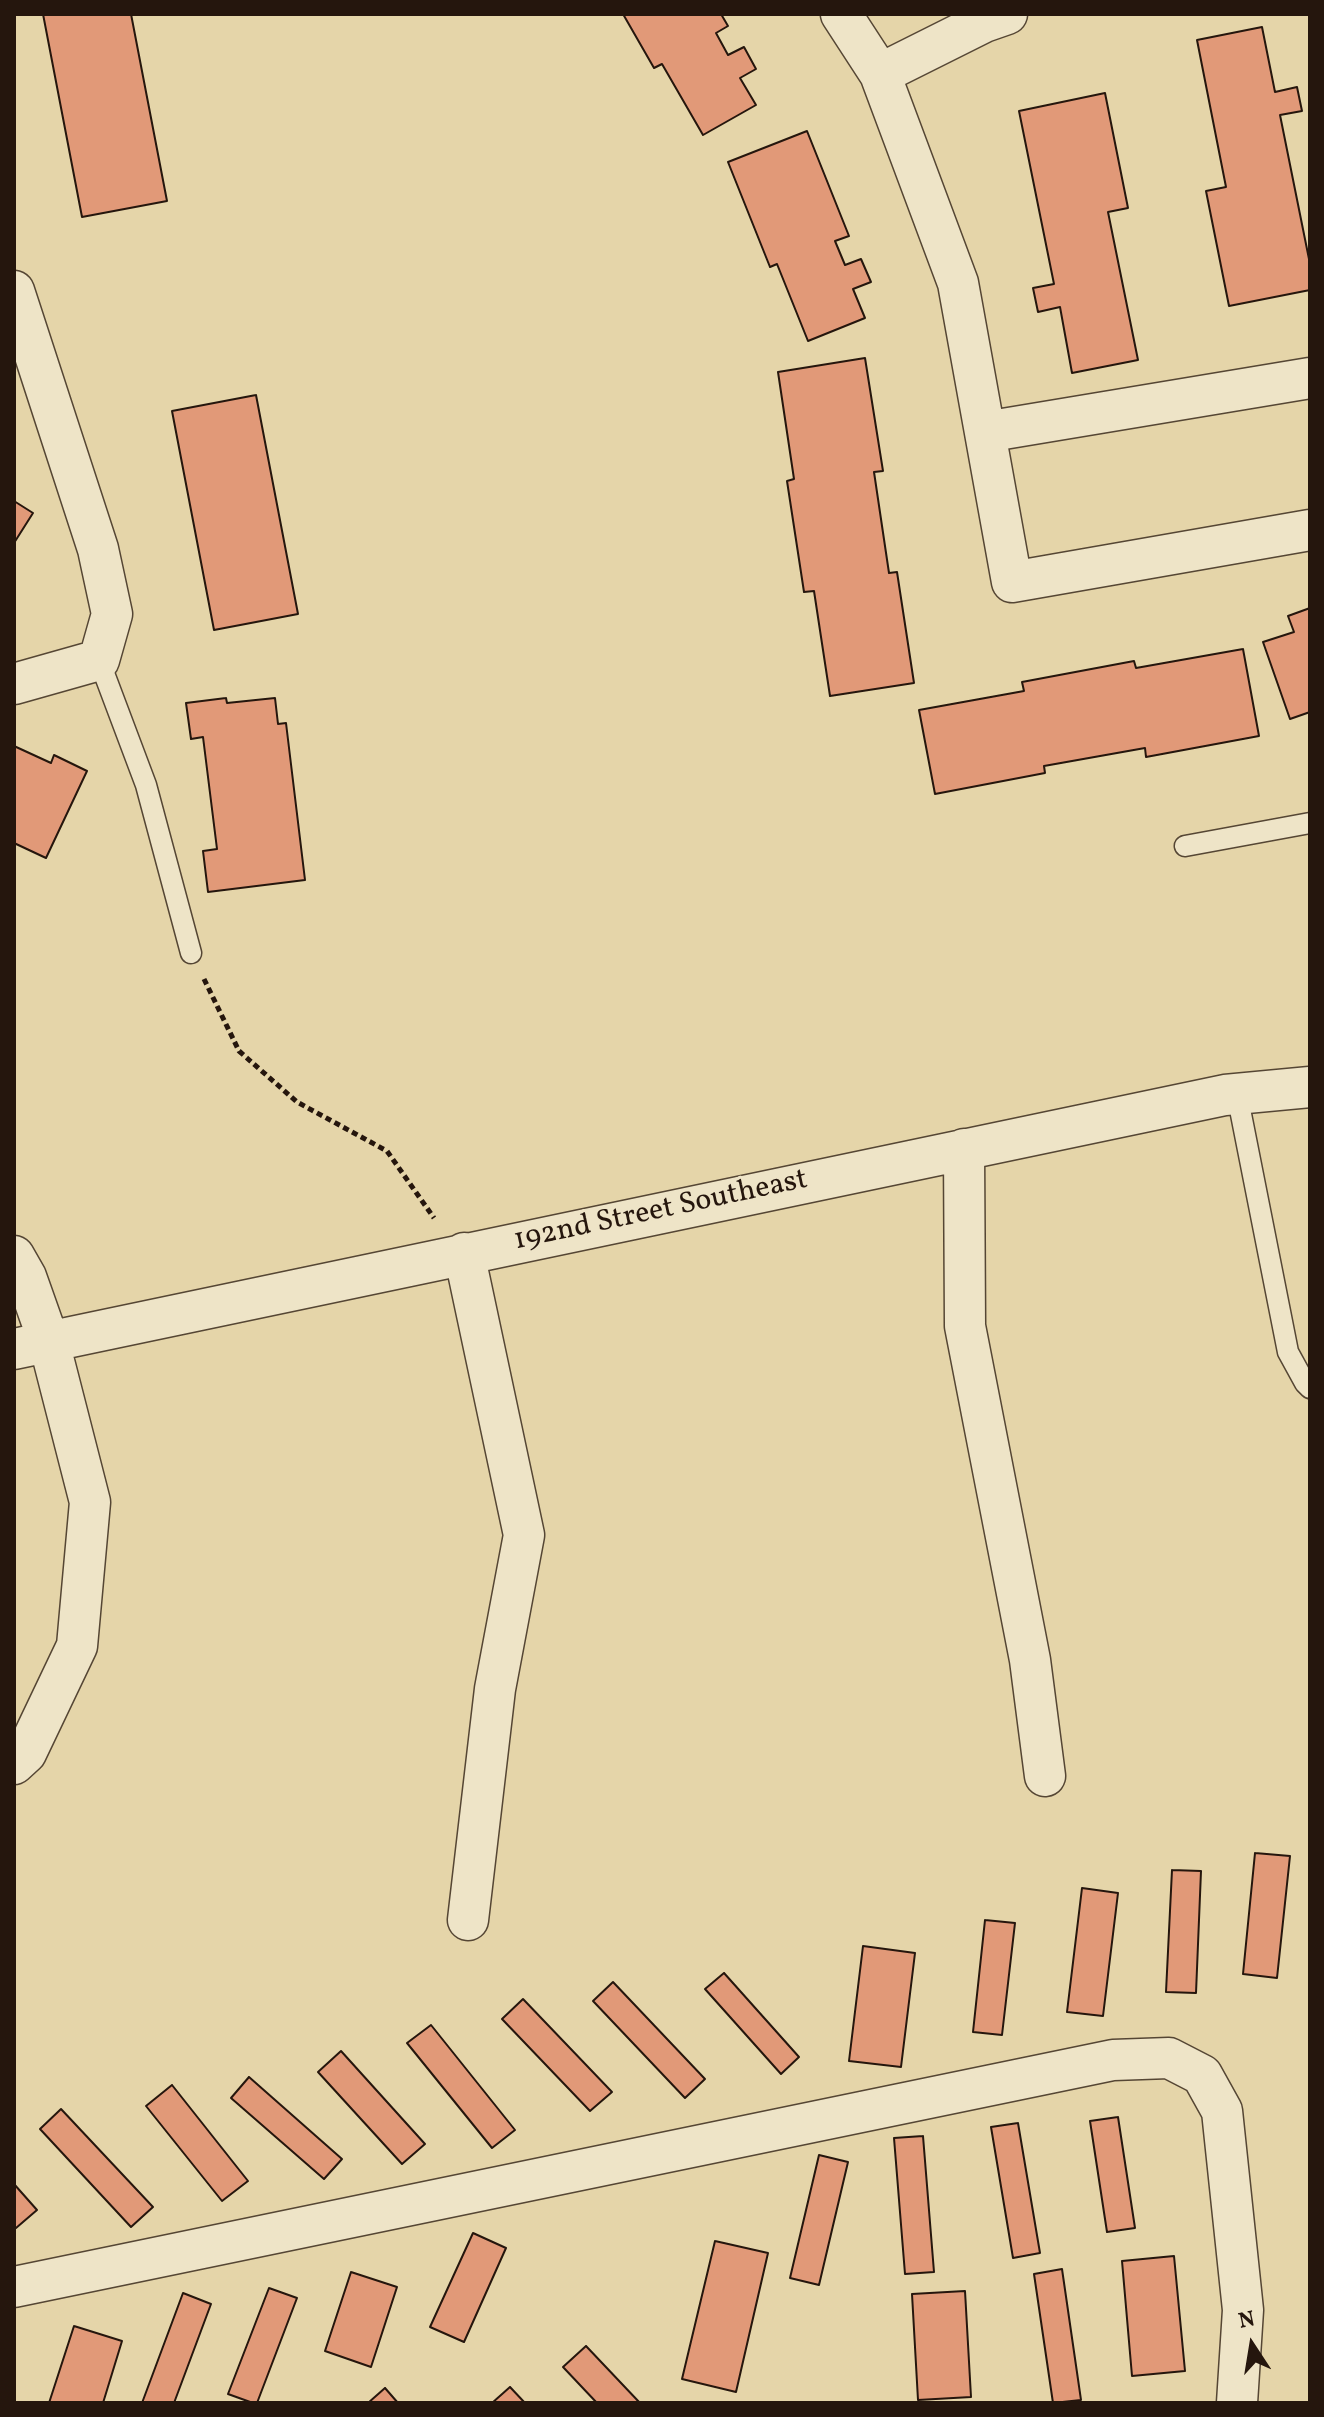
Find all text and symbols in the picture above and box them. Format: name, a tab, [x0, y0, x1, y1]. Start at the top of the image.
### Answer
street label: 192nd Street Southeast	[511, 1163, 811, 1261]
text: N	[1236, 2304, 1258, 2338]
north arrow	[1212, 2305, 1292, 2385]

